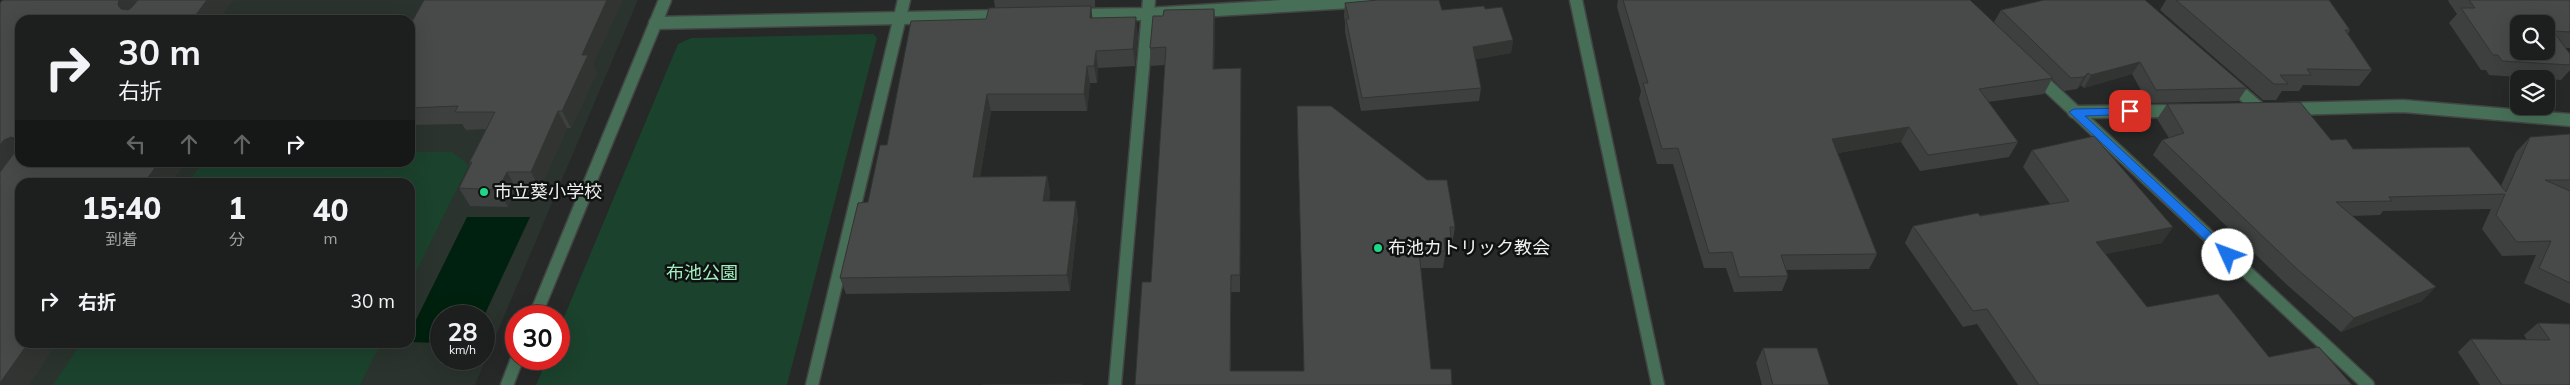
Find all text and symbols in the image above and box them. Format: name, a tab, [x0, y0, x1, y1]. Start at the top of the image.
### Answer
map controls	[2510, 15, 2555, 115]
button: search	[2510, 15, 2555, 60]
text: 30 m	[118, 30, 201, 74]
icon: right	[35, 35, 100, 100]
button: layers	[2510, 70, 2555, 115]
text: 右折	[118, 77, 162, 105]
pin	[2109, 90, 2151, 132]
icon: arrive	[2116, 97, 2144, 125]
icon: left	[122, 130, 150, 158]
icon: ahead	[175, 130, 203, 158]
icon: ahead	[228, 130, 256, 158]
icon: right	[281, 130, 309, 158]
place label: 市立葵小学校	[494, 180, 602, 203]
marker: 市立葵小学校	[478, 186, 490, 198]
text: 15:40	[82, 189, 161, 227]
text: 1	[228, 189, 246, 227]
text: 40	[312, 191, 348, 229]
text: m	[323, 228, 337, 248]
position arrow	[2201, 228, 2253, 280]
text: 到着	[105, 229, 137, 249]
text: 分	[229, 229, 245, 249]
place label: 布池カトリック教会	[1388, 236, 1550, 259]
marker: 布池カトリック教会	[1372, 242, 1384, 254]
park label: 布池公園	[666, 261, 738, 284]
icon: right	[35, 287, 63, 315]
text: 30 m	[351, 289, 395, 313]
text: 右折	[78, 290, 116, 314]
speed limit sign: 30	[505, 305, 570, 370]
text: 28	[447, 316, 478, 347]
text: km/h	[449, 342, 476, 357]

